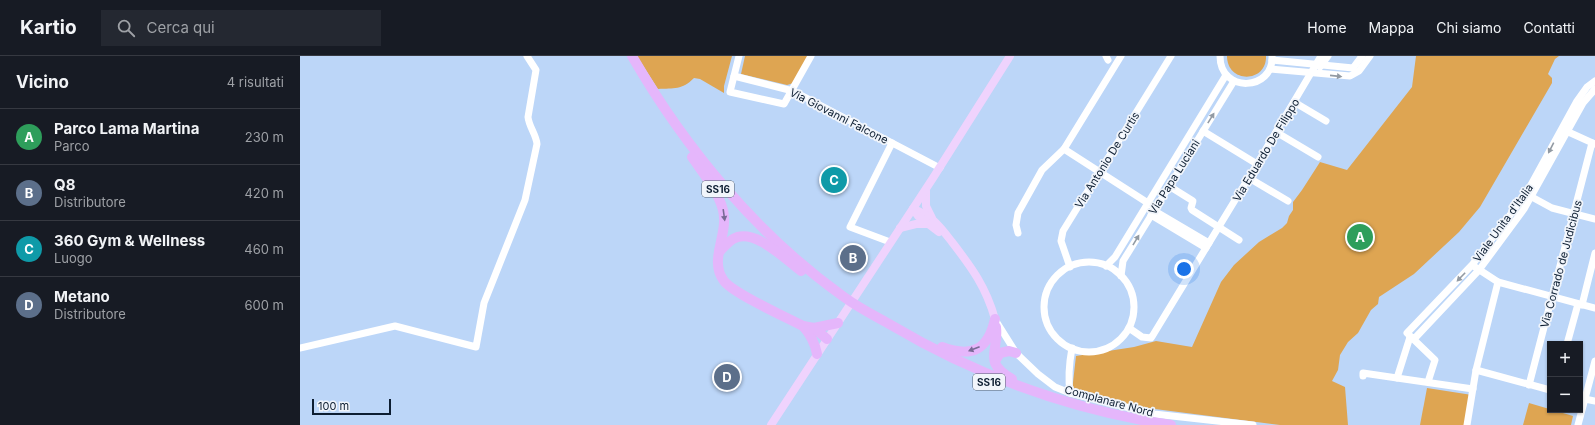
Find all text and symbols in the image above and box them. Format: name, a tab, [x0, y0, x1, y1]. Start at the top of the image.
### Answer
search box	[101, 10, 381, 46]
text: Kartio	[20, 16, 77, 39]
icon: search	[115, 17, 137, 39]
text: Cerca qui	[147, 18, 215, 37]
text: Home	[1307, 19, 1347, 36]
text: Mappa	[1369, 19, 1414, 36]
text: Chi siamo	[1436, 19, 1501, 36]
text: Contatti	[1523, 19, 1575, 36]
text: Vicino	[16, 72, 69, 92]
one-way arrow	[1330, 72, 1342, 79]
text: 4 risultati	[227, 74, 284, 90]
street label: Via Giovanni Falcone	[787, 85, 891, 147]
street label: Via Eduardo De Filippo	[1230, 96, 1303, 204]
street label: Via Antonio De Curtis	[1072, 109, 1142, 211]
one-way arrow	[1208, 112, 1215, 124]
text: Parco Lama Martina	[54, 119, 199, 138]
text: A	[24, 129, 34, 145]
text: 230 m	[245, 129, 284, 145]
street label: Via Papa Luciani	[1145, 137, 1203, 217]
text: Parco	[54, 138, 90, 154]
one-way arrow	[1547, 142, 1554, 153]
pin: C	[821, 165, 847, 195]
text: Q8	[54, 175, 75, 194]
road number: SS16	[702, 181, 734, 197]
street label: Viale Unita d'Italia	[1470, 181, 1536, 265]
text: B	[25, 185, 33, 201]
text: 420 m	[244, 185, 284, 201]
text: Distributore	[54, 194, 126, 210]
street label: Via Corrado de Judicibus	[1537, 198, 1585, 329]
one-way arrow	[720, 209, 727, 221]
pin: A	[1347, 222, 1373, 252]
text: 360 Gym & Wellness	[54, 231, 205, 250]
one-way arrow	[1132, 234, 1139, 246]
text: C	[24, 241, 34, 257]
text: 460 m	[244, 241, 284, 257]
pin: B	[840, 243, 866, 273]
text: Luogo	[54, 250, 93, 266]
your location	[1174, 259, 1194, 279]
one-way arrow	[1456, 272, 1466, 282]
text: Metano	[54, 287, 110, 306]
text: D	[24, 297, 34, 313]
text: 600 m	[244, 297, 284, 313]
text: Distributore	[54, 306, 126, 322]
map controls	[1547, 341, 1583, 413]
button: +	[1547, 341, 1583, 377]
one-way arrow	[968, 346, 980, 353]
pin: D	[714, 362, 740, 392]
road number: SS16	[973, 374, 1005, 390]
button: −	[1547, 377, 1583, 413]
street label: Complanare Nord	[1063, 382, 1155, 420]
scale bar	[312, 397, 391, 416]
text: 100 m	[318, 399, 349, 413]

